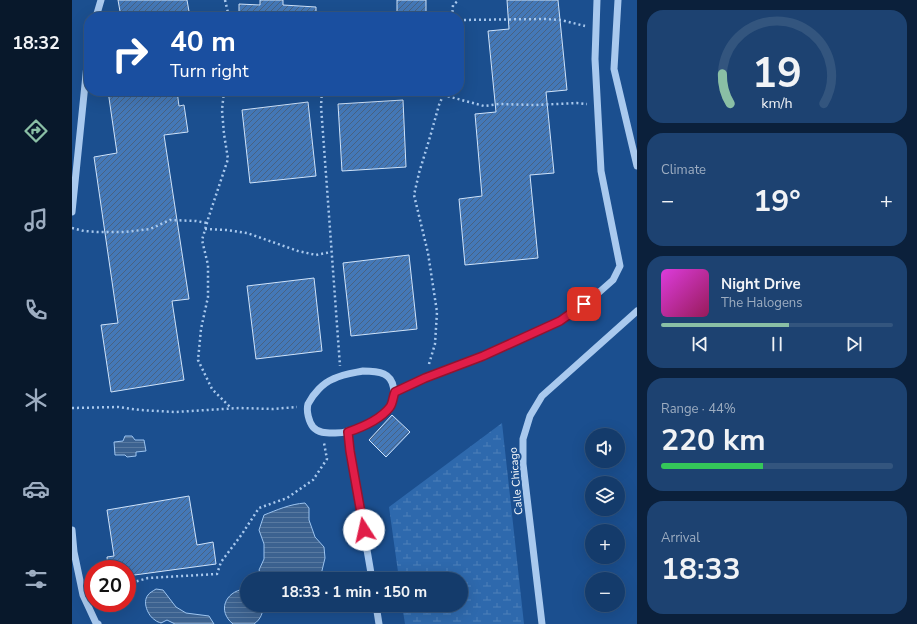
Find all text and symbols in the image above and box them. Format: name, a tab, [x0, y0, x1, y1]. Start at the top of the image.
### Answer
text: 40 m	[170, 23, 236, 61]
icon: right	[104, 28, 156, 80]
text: 18:32	[12, 31, 60, 55]
text: 19	[752, 45, 802, 102]
text: Turn right	[170, 59, 249, 83]
text: km/h	[761, 94, 793, 113]
icon: directions	[22, 117, 50, 145]
text: Climate	[661, 161, 706, 179]
text: 19°	[753, 181, 801, 222]
text: −	[661, 186, 674, 216]
text: +	[880, 186, 893, 216]
icon: music	[22, 206, 50, 234]
text: Night Drive	[721, 274, 801, 294]
pin	[567, 287, 601, 321]
icon: arrive	[573, 293, 595, 315]
text: The Halogens	[721, 294, 802, 312]
icon: phone	[22, 296, 50, 324]
icon: previous	[689, 333, 711, 355]
icon: pause	[766, 333, 788, 355]
icon: next	[843, 333, 865, 355]
icon: climate	[22, 386, 50, 414]
text: Range · 44%	[661, 400, 736, 418]
text: 220 km	[661, 420, 766, 461]
map controls	[585, 428, 625, 612]
button: sound	[585, 428, 625, 468]
street label: Calle Chicago	[506, 447, 526, 515]
icon: car	[22, 475, 50, 503]
button: layers	[585, 476, 625, 516]
position arrow	[343, 509, 385, 551]
button: +	[585, 524, 625, 564]
text: Arrival	[661, 529, 700, 547]
text: 18:33	[661, 549, 740, 590]
speed limit sign: 20	[84, 560, 136, 612]
icon: filters	[22, 565, 50, 593]
button: −	[585, 572, 625, 612]
text: 18:33 · 1 min · 150 m	[281, 582, 427, 602]

